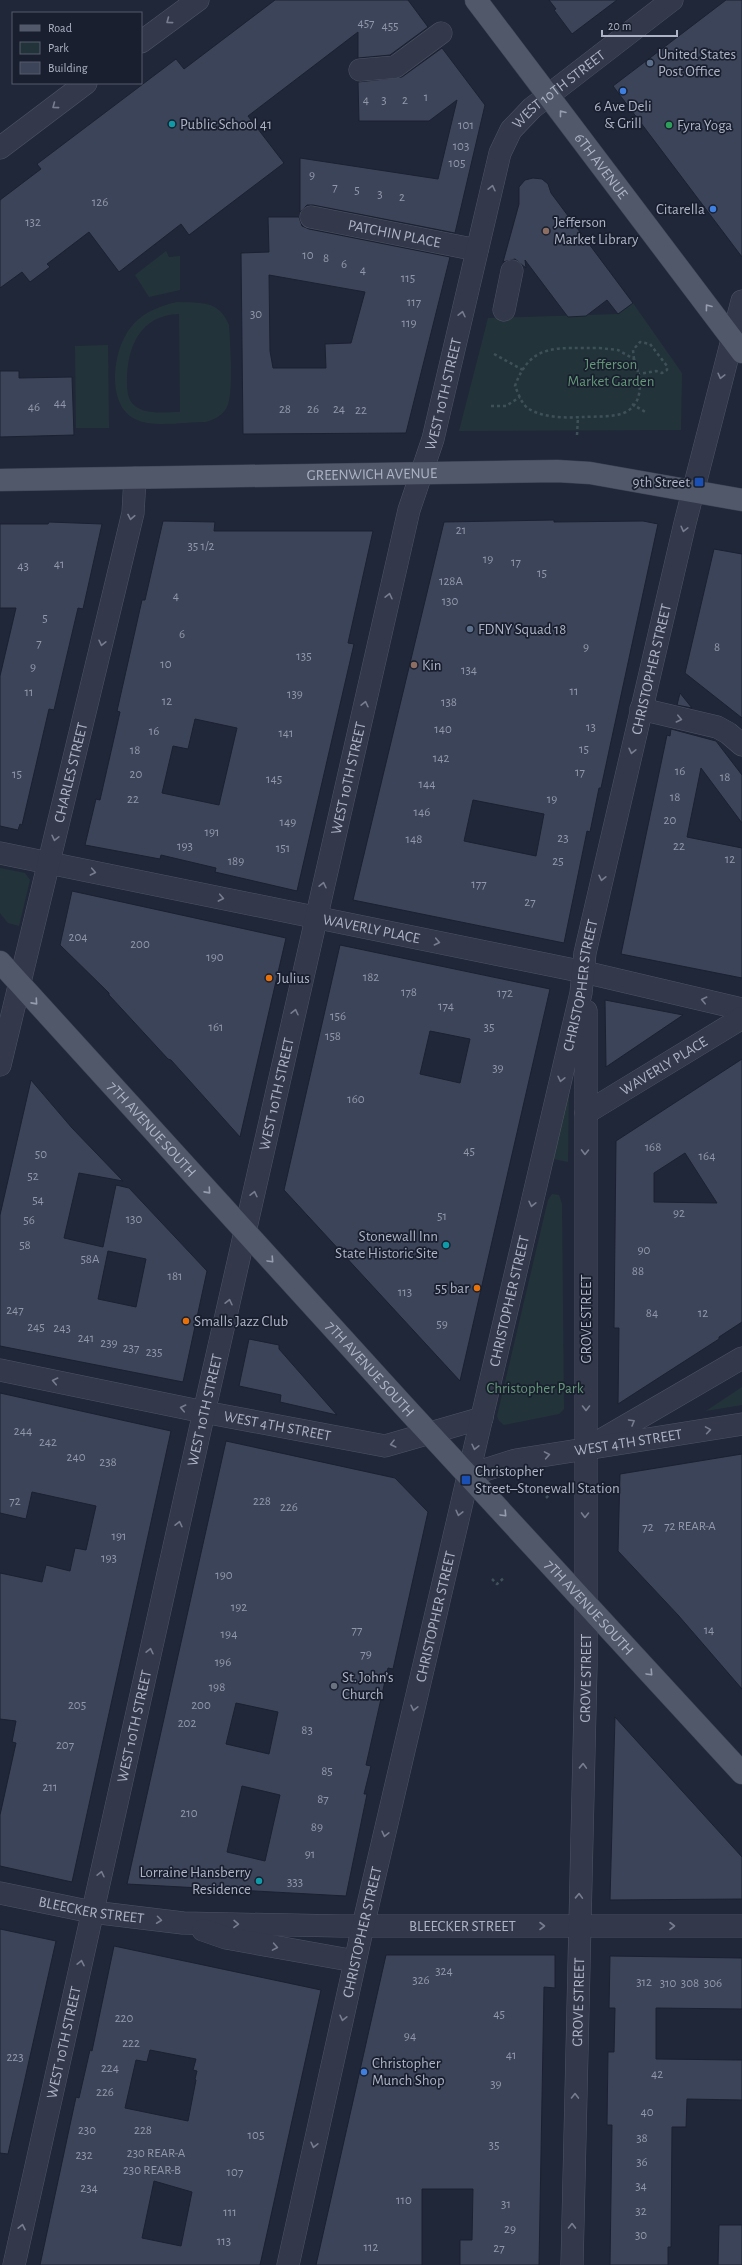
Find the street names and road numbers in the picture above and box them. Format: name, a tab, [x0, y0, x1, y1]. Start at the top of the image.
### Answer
street label: WEST 10TH STREET	[509, 47, 608, 131]
street label: 6TH AVENUE	[572, 130, 631, 202]
street label: PATCHIN PLACE	[347, 217, 442, 250]
street label: WEST 10TH STREET	[422, 336, 464, 452]
street label: GREENWICH AVENUE	[307, 465, 437, 483]
street label: CHRISTOPHER STREET	[629, 601, 674, 736]
street label: CHARLES STREET	[51, 720, 90, 824]
street label: WEST 10TH STREET	[328, 720, 368, 836]
street label: WAVERLY PLACE	[321, 911, 421, 946]
street label: CHRISTOPHER STREET	[560, 917, 600, 1053]
street label: WAVERLY PLACE	[618, 1034, 710, 1098]
street label: WEST 10TH STREET	[256, 1036, 297, 1152]
street label: 7TH AVENUE SOUTH	[105, 1078, 199, 1180]
street label: CHRISTOPHER STREET	[486, 1233, 532, 1368]
street label: GROVE STREET	[579, 1274, 594, 1363]
street label: 7TH AVENUE SOUTH	[323, 1318, 417, 1419]
street label: WEST 10TH STREET	[185, 1352, 225, 1468]
street label: WEST 4TH STREET	[222, 1408, 333, 1443]
street label: WEST 4TH STREET	[573, 1426, 684, 1458]
street label: CHRISTOPHER STREET	[413, 1549, 458, 1684]
street label: 7TH AVENUE SOUTH	[542, 1557, 637, 1658]
street label: GROVE STREET	[577, 1633, 594, 1723]
street label: WEST 10TH STREET	[114, 1668, 154, 1784]
street label: CHRISTOPHER STREET	[340, 1864, 384, 1999]
street label: BLEECKER STREET	[37, 1894, 146, 1926]
street label: BLEECKER STREET	[409, 1919, 517, 1934]
street label: GROVE STREET	[570, 1957, 587, 2047]
street label: WEST 10TH STREET	[44, 1984, 84, 2100]

